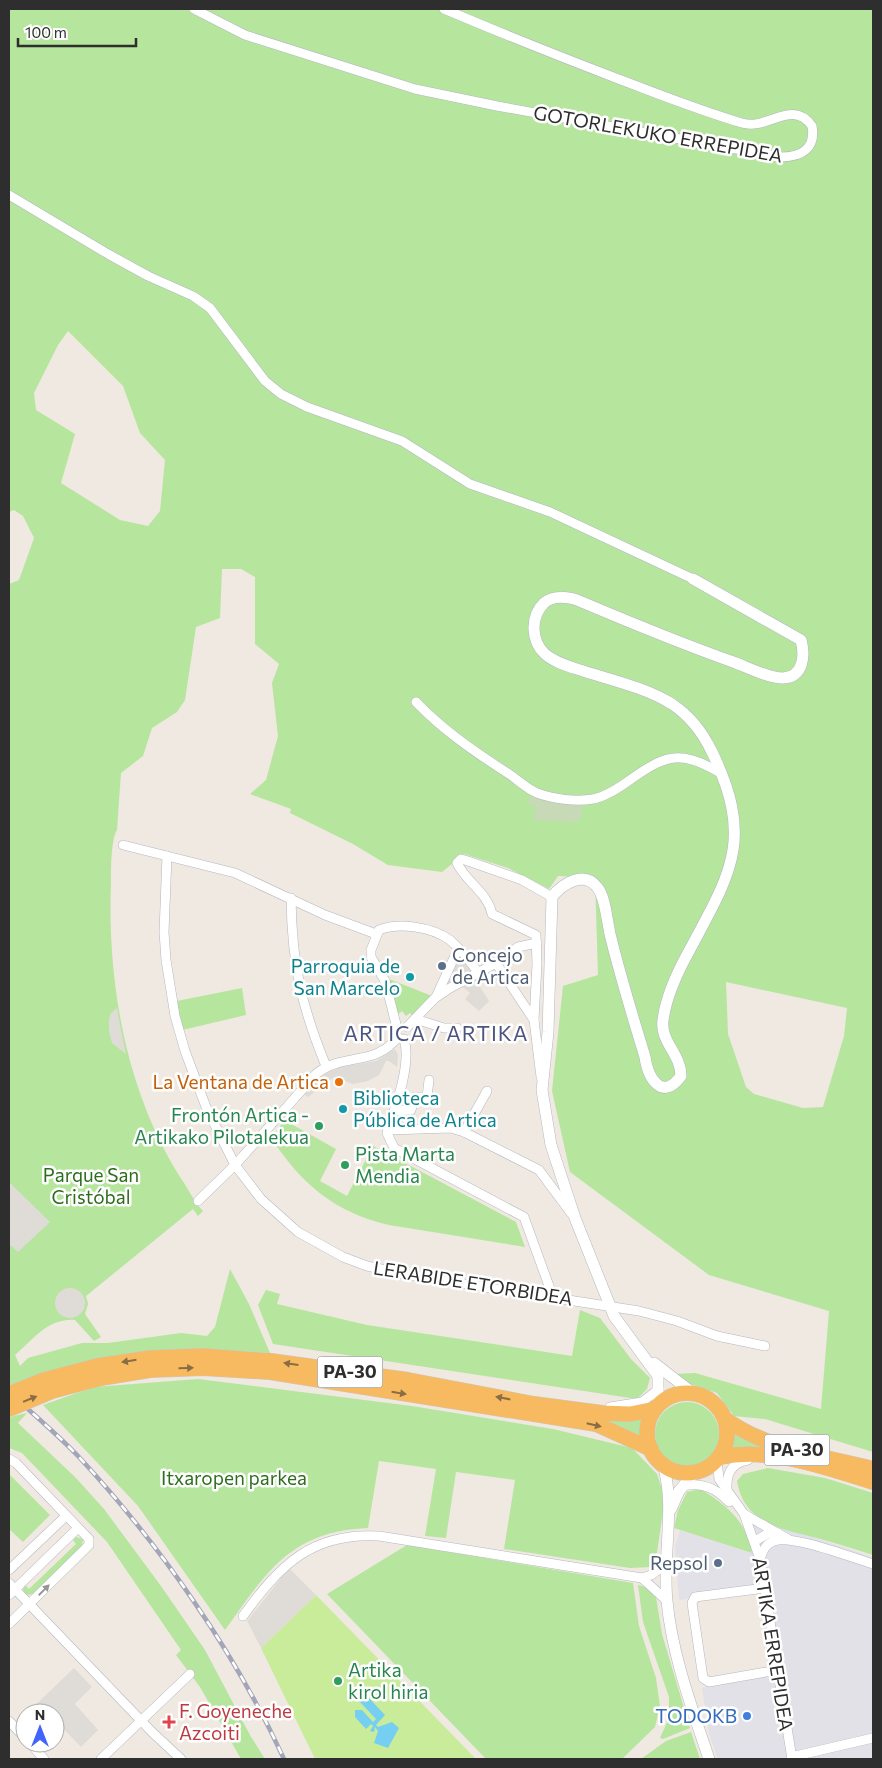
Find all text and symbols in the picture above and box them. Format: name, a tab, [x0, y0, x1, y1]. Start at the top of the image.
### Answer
scale bar	[18, 15, 135, 47]
text: 100 m	[25, 23, 67, 41]
street label: GOTORLEKUKO ERREPIDEA	[532, 100, 784, 167]
place label: Concejo de Artica	[452, 943, 529, 988]
place label: Parroquia de San Marcelo	[291, 954, 400, 999]
marker: Concejo de Artica	[436, 960, 448, 972]
marker: Parroquia de San Marcelo	[404, 971, 416, 983]
district label: ARTICA / ARTIKA	[344, 1020, 528, 1045]
place label: La Ventana de Artica	[152, 1070, 329, 1093]
marker: La Ventana de Artica	[333, 1076, 345, 1088]
place label: Biblioteca Pública de Artica	[353, 1086, 497, 1131]
place label: Frontón Artica - Artikako Pilotalekua	[134, 1103, 309, 1148]
marker: Biblioteca Pública de Artica	[337, 1103, 349, 1115]
marker: Frontón Artica - Artikako Pilotalekua	[313, 1120, 325, 1132]
place label: Pista Marta Mendia	[355, 1142, 455, 1187]
marker: Pista Marta Mendia	[339, 1159, 351, 1171]
park label: Parque San Cristóbal	[43, 1163, 139, 1208]
street label: LERABIDE ETORBIDEA	[372, 1255, 574, 1310]
road number: PA-30	[318, 1356, 382, 1388]
one-way arrow	[121, 1358, 137, 1366]
one-way arrow	[283, 1360, 299, 1368]
one-way arrow	[178, 1364, 194, 1372]
one-way arrow	[392, 1389, 408, 1397]
one-way arrow	[496, 1394, 511, 1402]
one-way arrow	[23, 1395, 37, 1403]
one-way arrow	[587, 1421, 602, 1429]
road number: PA-30	[764, 1434, 830, 1466]
park label: Itxaropen parkea	[161, 1466, 307, 1489]
place label: Repsol	[650, 1551, 708, 1574]
street label: ARTIKA ERREPIDEA	[748, 1555, 799, 1733]
marker: Repsol	[712, 1557, 724, 1569]
one-way arrow	[37, 1584, 49, 1596]
place label: Artika kirol hiria	[348, 1658, 428, 1703]
marker: Artika kirol hiria	[332, 1675, 344, 1687]
place label: F. Goyeneche Azcoiti	[179, 1699, 292, 1744]
north arrow	[15, 1703, 65, 1753]
place label: TODOKB	[655, 1704, 737, 1727]
text: N	[35, 1706, 45, 1723]
marker: TODOKB	[741, 1710, 753, 1722]
marker: F. Goyeneche Azcoiti	[163, 1716, 175, 1728]

